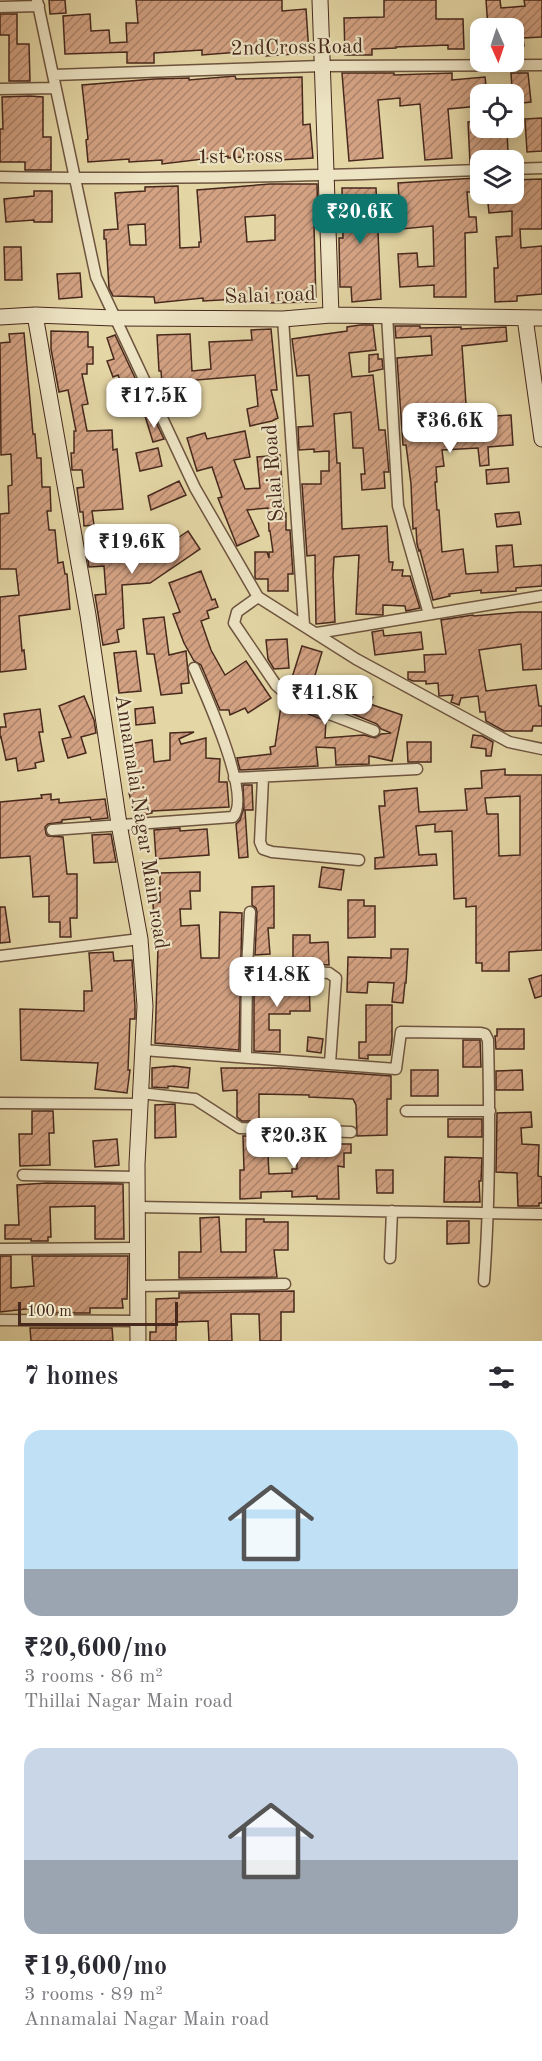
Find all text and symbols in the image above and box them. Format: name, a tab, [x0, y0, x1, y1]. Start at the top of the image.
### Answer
north arrow	[470, 18, 524, 72]
map controls	[470, 18, 524, 204]
street label: 2ndCrossRoad	[231, 36, 364, 60]
button: locate	[470, 84, 524, 138]
street label: 1st Cross	[197, 146, 283, 168]
button: layers	[470, 150, 524, 204]
pin: ₹20.6K	[311, 194, 409, 245]
text: ₹20.6K	[326, 203, 394, 223]
street label: Salai road	[224, 284, 316, 308]
pin: ₹17.5K	[105, 378, 203, 429]
text: ₹17.5K	[120, 387, 188, 407]
pin: ₹36.6K	[401, 403, 499, 454]
text: ₹36.6K	[416, 412, 484, 432]
street label: Salai Road	[260, 423, 288, 523]
pin: ₹19.6K	[83, 524, 181, 575]
text: ₹19.6K	[98, 533, 166, 553]
pin: ₹41.8K	[276, 675, 374, 726]
text: ₹41.8K	[291, 684, 359, 704]
street label: Annamalai Nagar Main road	[110, 693, 172, 951]
pin: ₹14.8K	[228, 957, 326, 1008]
text: ₹14.8K	[243, 966, 311, 986]
pin: ₹20.3K	[245, 1118, 343, 1169]
text: ₹20.3K	[260, 1127, 328, 1147]
scale bar	[18, 1299, 178, 1326]
text: 100 m	[27, 1304, 72, 1320]
icon: filters	[485, 1361, 518, 1394]
text: 7 homes	[24, 1364, 118, 1390]
icon: home	[217, 1469, 325, 1577]
text: ₹20,600/mo	[24, 1636, 167, 1662]
text: 3 rooms · 86 m²	[24, 1667, 163, 1687]
text: Thillai Nagar Main road	[24, 1692, 233, 1712]
icon: home	[217, 1787, 325, 1895]
text: ₹19,600/mo	[24, 1954, 167, 1980]
text: 3 rooms · 89 m²	[24, 1985, 163, 2005]
text: Annamalai Nagar Main road	[24, 2010, 269, 2030]

